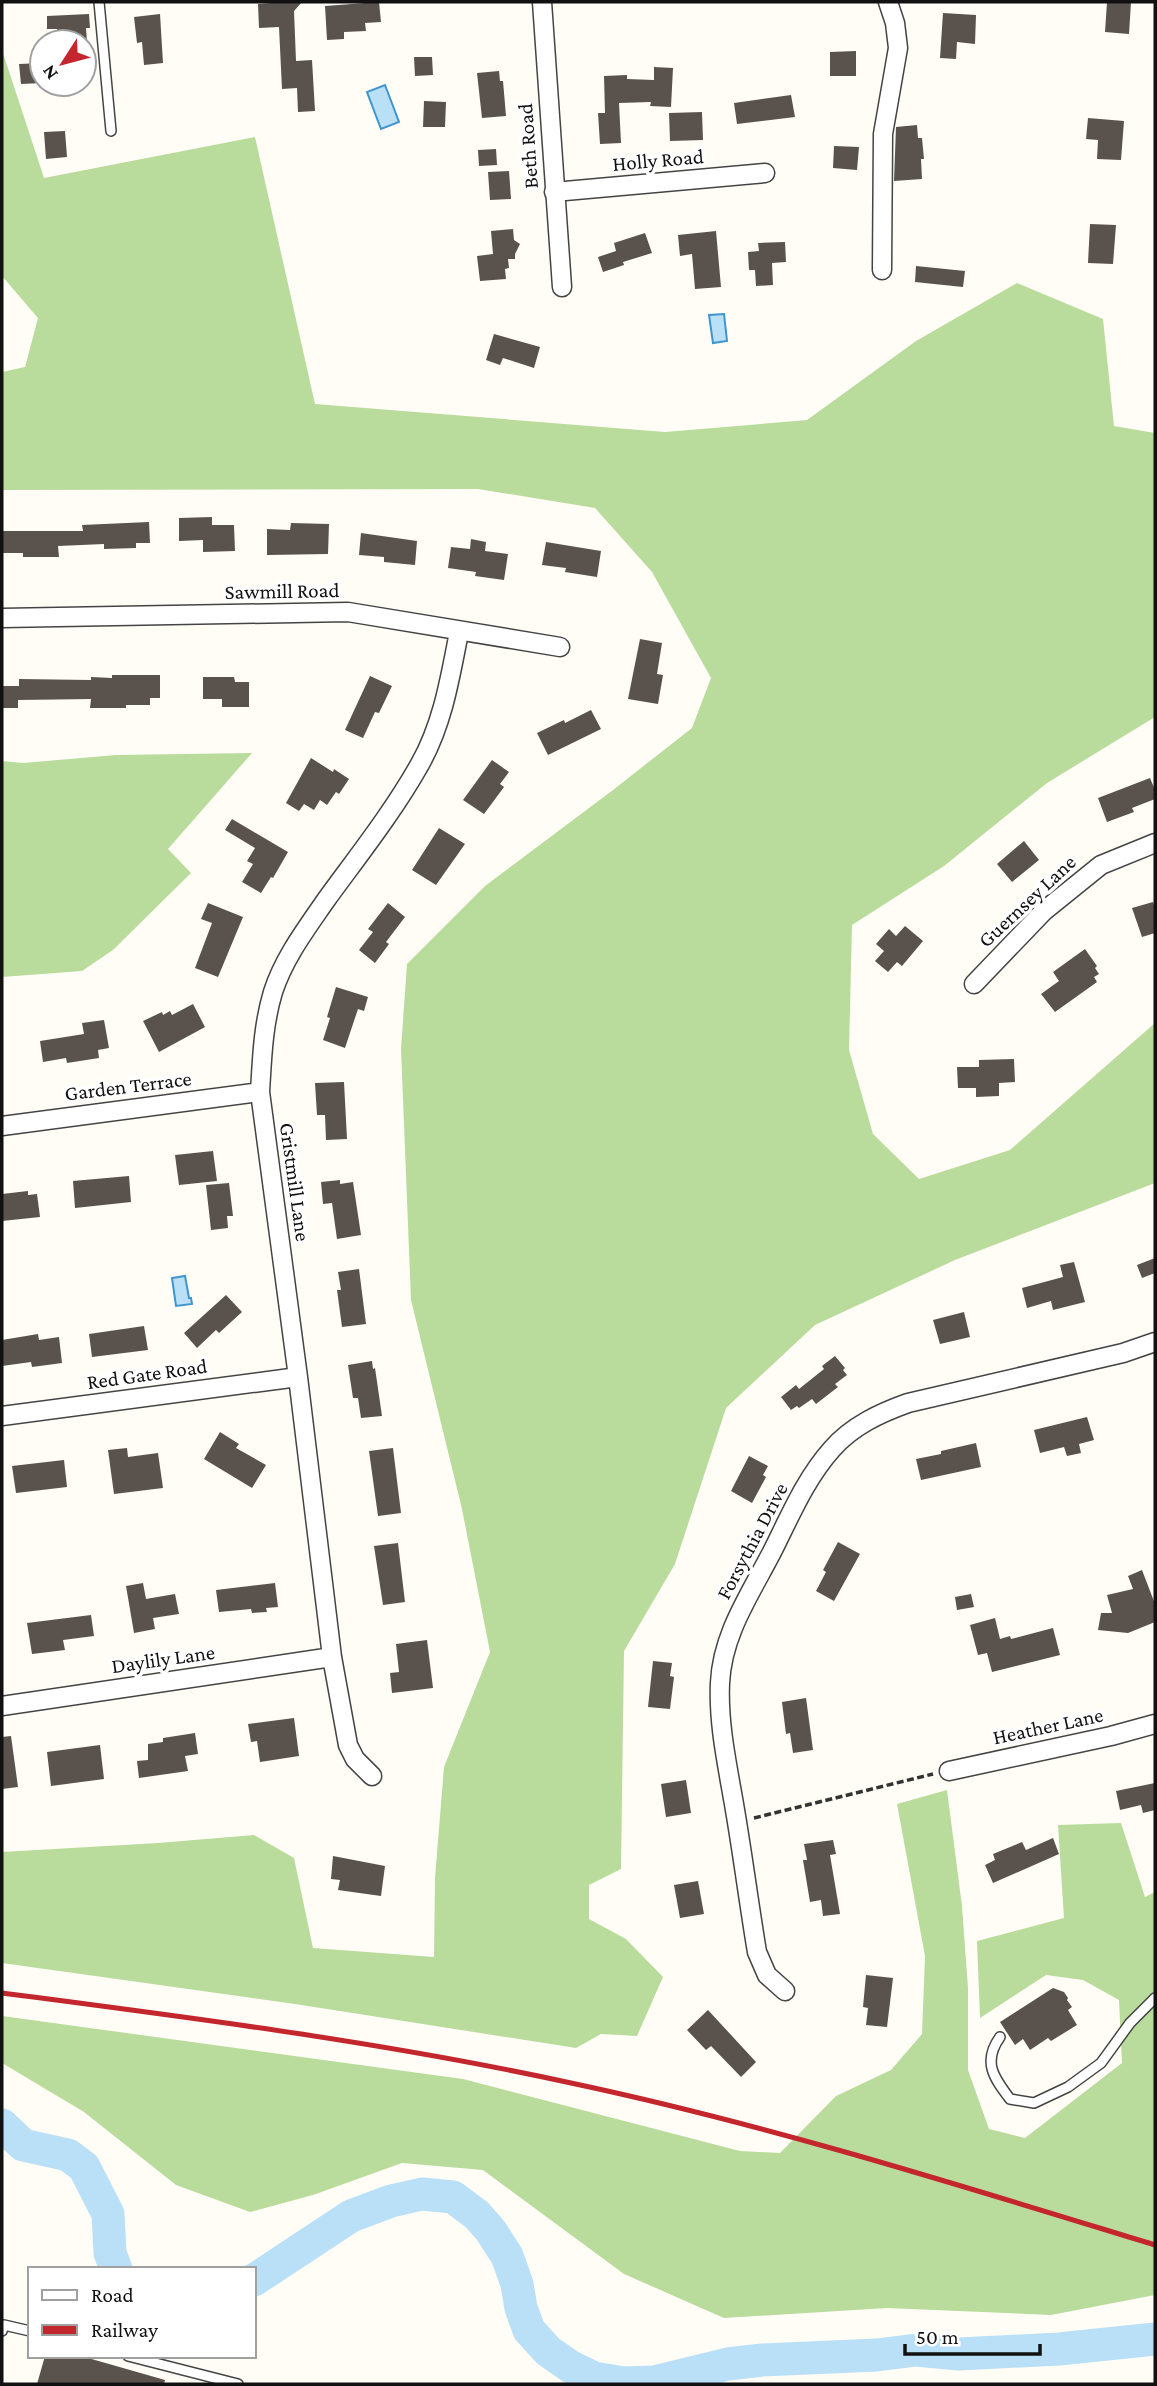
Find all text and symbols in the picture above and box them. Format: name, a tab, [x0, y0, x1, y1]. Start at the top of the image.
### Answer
north arrow	[28, 28, 98, 98]
text: N	[37, 61, 62, 84]
street label: Beth Road	[513, 103, 543, 189]
street label: Holly Road	[611, 144, 705, 176]
street label: Sawmill Road	[224, 578, 340, 604]
street label: Guernsey Lane	[973, 850, 1081, 952]
street label: Garden Terrace	[63, 1066, 193, 1106]
street label: Gristmill Lane	[275, 1121, 315, 1243]
street label: Red Gate Road	[85, 1354, 209, 1394]
street label: Forsythia Drive	[711, 1479, 793, 1603]
street label: Daylily Lane	[110, 1640, 216, 1678]
street label: Heather Lane	[991, 1703, 1105, 1749]
legend	[28, 2267, 256, 2358]
text: Road	[91, 2283, 134, 2307]
scale bar	[905, 2312, 1040, 2356]
text: Railway	[91, 2318, 158, 2342]
text: 50 m	[916, 2325, 959, 2349]

